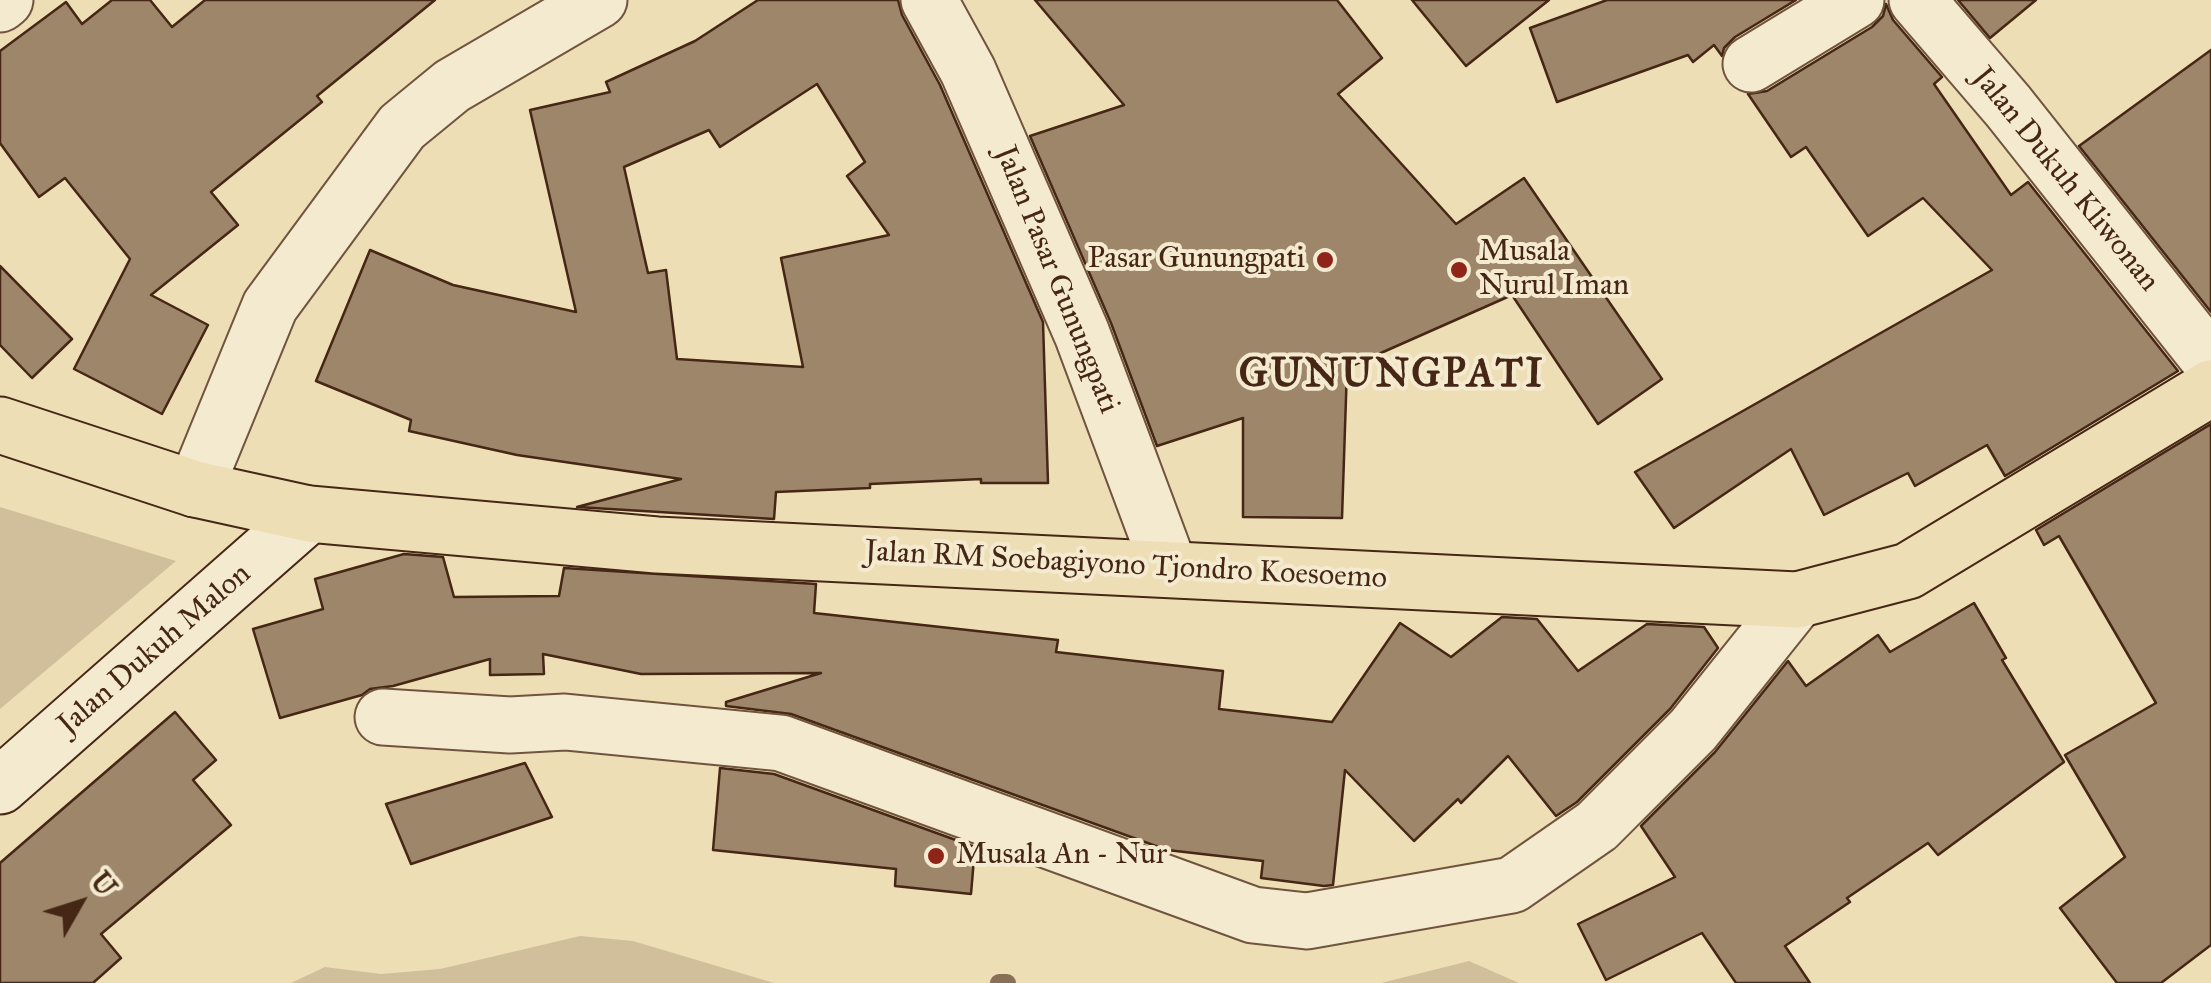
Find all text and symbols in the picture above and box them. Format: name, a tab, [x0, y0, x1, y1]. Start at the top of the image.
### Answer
street label: Jalan Dukuh Kliwonan	[1964, 61, 2166, 299]
street label: Jalan Pasar Gunungpati	[986, 141, 1126, 419]
place label: Musala Nurul Iman	[1479, 235, 1629, 306]
place label: Pasar Gunungpati	[1088, 242, 1305, 278]
marker: Pasar Gunungpati	[1314, 249, 1336, 271]
marker: Musala Nurul Iman	[1448, 259, 1470, 281]
district label: GUNUNGPATI	[1239, 352, 1545, 400]
street label: Jalan RM Soebagiyono Tjondro Koesoemo	[864, 534, 1388, 598]
street label: Jalan Dukuh Malon	[51, 557, 259, 743]
place label: Musala An - Nur	[956, 838, 1167, 874]
marker: Musala An - Nur	[925, 845, 947, 867]
north arrow	[30, 853, 130, 953]
text: U	[83, 864, 124, 903]

